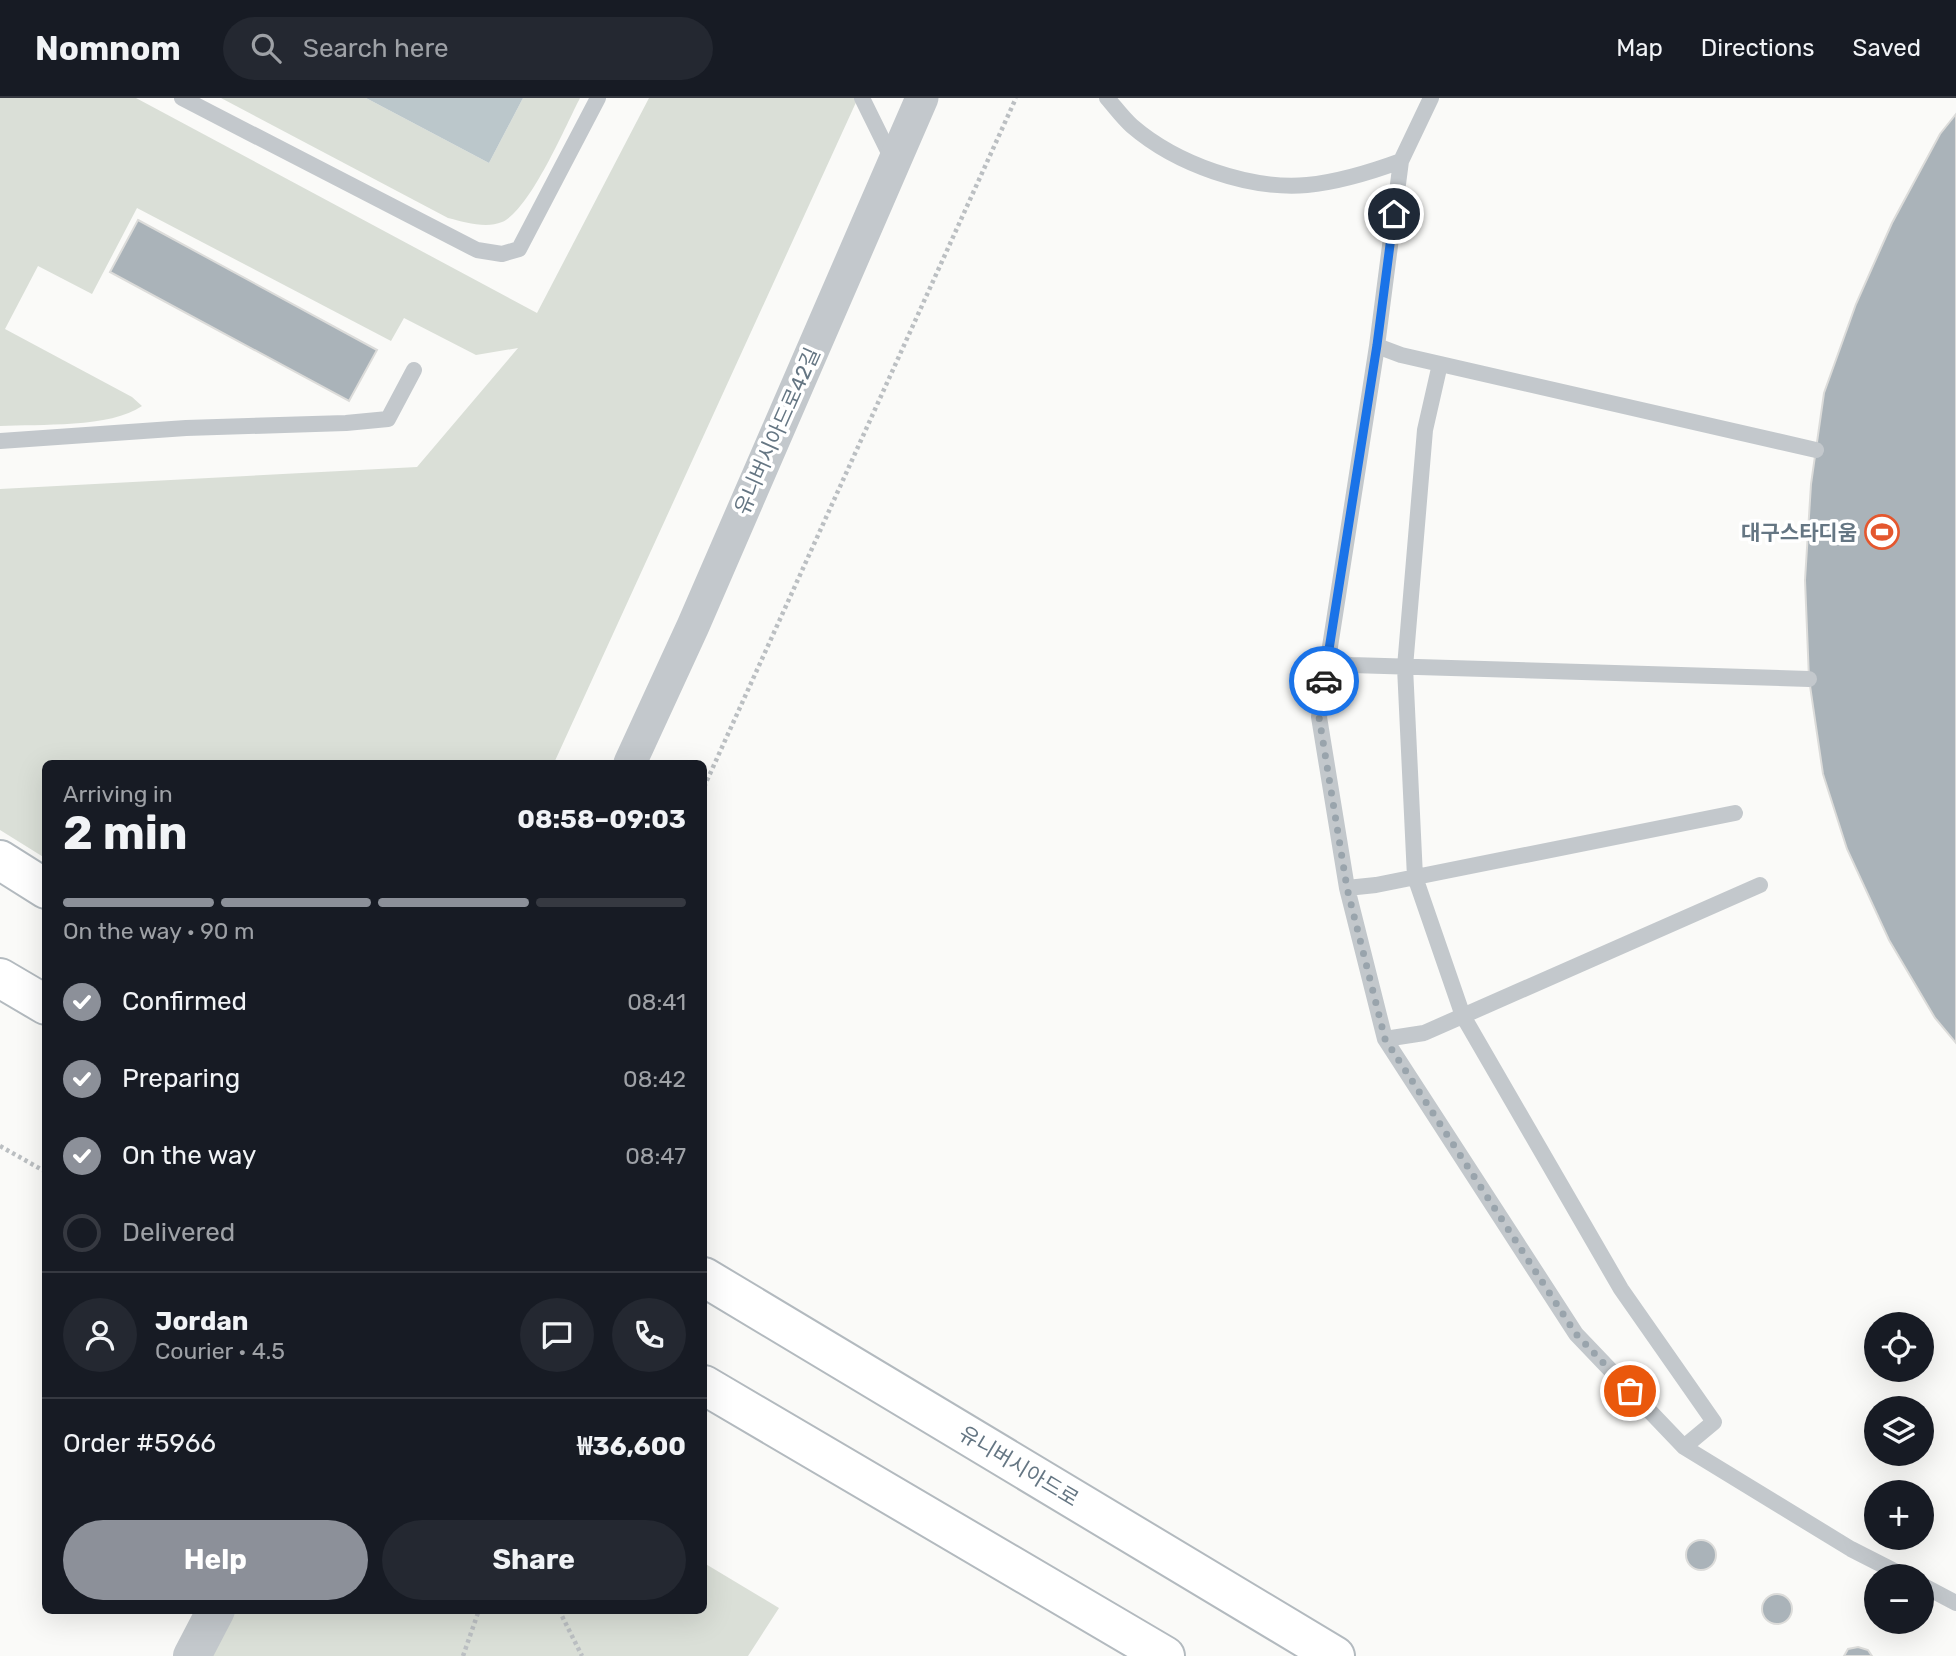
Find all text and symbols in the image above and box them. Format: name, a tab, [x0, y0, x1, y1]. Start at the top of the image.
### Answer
search box	[223, 17, 713, 80]
text: Nomnom	[35, 29, 181, 68]
icon: search	[247, 29, 285, 67]
text: Search here	[303, 33, 449, 64]
text: Map	[1616, 34, 1663, 62]
text: Directions	[1701, 34, 1814, 62]
text: Saved	[1852, 34, 1921, 62]
pin	[1364, 184, 1424, 244]
icon: home	[1375, 195, 1413, 233]
street label: 유니버시아드로42길	[729, 344, 825, 518]
sports icon: 대구스타디움	[1863, 513, 1901, 551]
place label: 대구스타디움	[1741, 520, 1857, 545]
courier	[1289, 646, 1359, 716]
icon: car	[1305, 662, 1343, 700]
text: Arriving in	[63, 780, 173, 808]
text: 08:58–09:03	[517, 804, 686, 835]
text: 2 min	[63, 806, 188, 861]
text: On the way · 90 m	[63, 917, 254, 945]
icon: check	[63, 983, 101, 1021]
text: Confirmed	[122, 986, 247, 1017]
text: 08:41	[627, 988, 686, 1016]
icon: check	[63, 1060, 101, 1098]
text: Preparing	[122, 1063, 240, 1094]
text: 08:42	[623, 1065, 686, 1093]
icon: check	[63, 1137, 101, 1175]
text: On the way	[122, 1140, 256, 1171]
text: 08:47	[625, 1142, 686, 1170]
text: Delivered	[122, 1217, 235, 1248]
button: person	[63, 1298, 137, 1372]
button: chat	[520, 1298, 594, 1372]
button: phone	[612, 1298, 686, 1372]
text: Jordan	[155, 1306, 248, 1337]
map controls	[1864, 1312, 1934, 1634]
button: locate	[1864, 1312, 1934, 1382]
text: Courier · 4.5	[155, 1337, 285, 1365]
pin	[1600, 1361, 1660, 1421]
icon: bag	[1611, 1372, 1649, 1410]
button: layers	[1864, 1396, 1934, 1466]
street label: 유니버시아드로	[955, 1420, 1083, 1512]
text: Order #5966	[63, 1428, 216, 1459]
text: ₩36,600	[577, 1431, 686, 1462]
button: +	[1864, 1480, 1934, 1550]
button: Help	[63, 1520, 368, 1600]
button: Share	[382, 1520, 686, 1600]
button: −	[1864, 1564, 1934, 1634]

